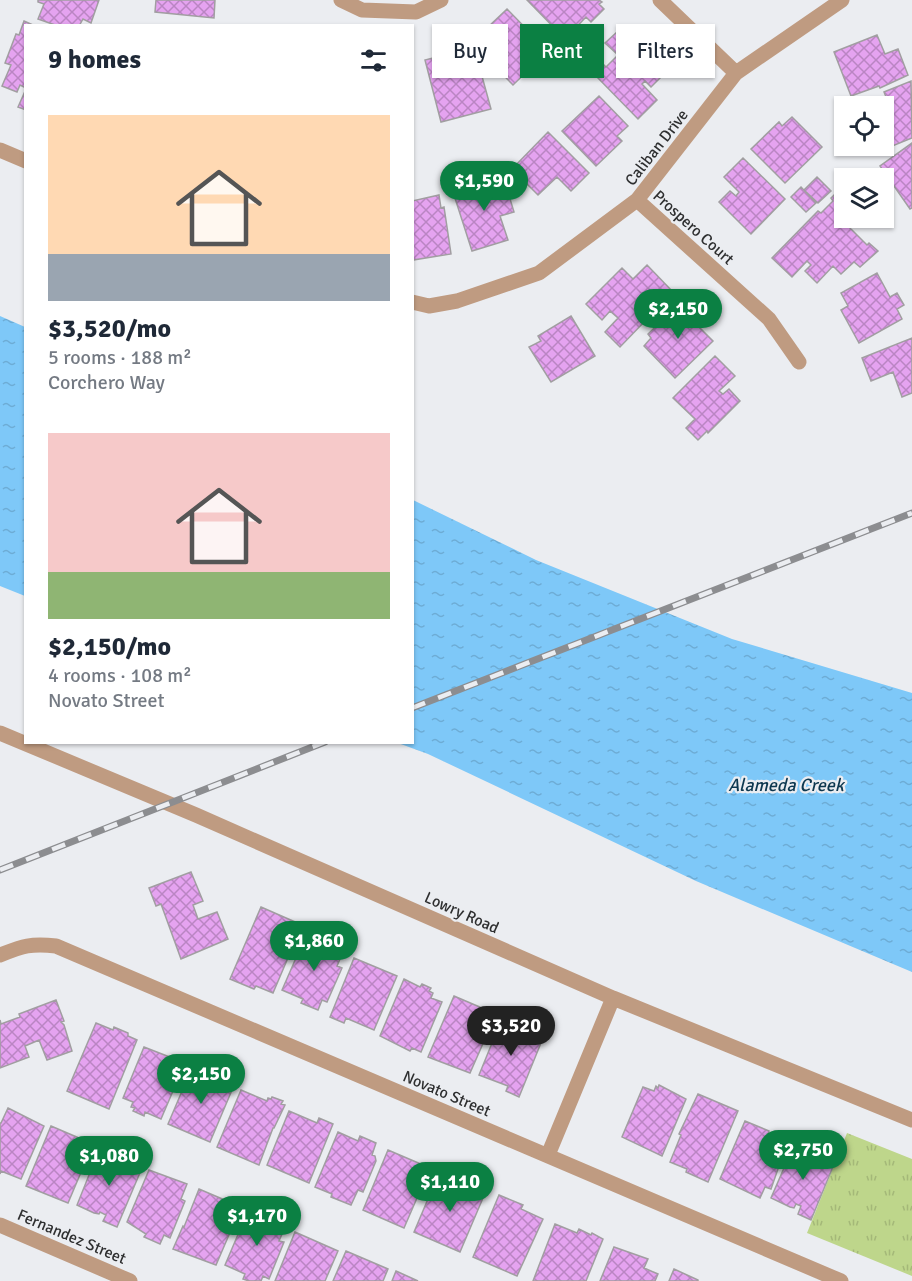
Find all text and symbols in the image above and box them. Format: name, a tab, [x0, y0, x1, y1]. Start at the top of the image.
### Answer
chip: Buy	[432, 24, 508, 78]
chip: Rent	[520, 24, 604, 78]
chip: Filters	[616, 24, 715, 78]
text: 9 homes	[48, 44, 141, 76]
icon: filters	[357, 44, 390, 77]
map controls	[834, 96, 894, 228]
button: locate	[834, 96, 894, 156]
street label: Caliban Drive	[621, 106, 693, 190]
icon: home	[165, 154, 273, 262]
pin: $1,590	[435, 161, 533, 212]
text: $1,590	[454, 168, 514, 193]
button: layers	[834, 168, 894, 228]
street label: Prospero Court	[649, 186, 738, 270]
pin: $2,150	[629, 289, 727, 340]
text: $2,150	[648, 296, 708, 321]
text: $3,520/mo	[48, 313, 171, 345]
text: 5 rooms · 188 m²	[48, 345, 192, 370]
text: Corchero Way	[48, 370, 165, 395]
icon: home	[165, 472, 273, 580]
text: $2,150/mo	[48, 631, 171, 663]
text: 4 rooms · 108 m²	[48, 663, 192, 688]
text: Novato Street	[48, 688, 165, 713]
water label: Alameda Creek	[728, 774, 846, 796]
street label: Lowry Road	[421, 888, 502, 938]
pin: $1,860	[265, 921, 363, 972]
text: $1,860	[284, 928, 344, 953]
pin: $3,520	[462, 1006, 560, 1057]
text: $3,520	[481, 1013, 541, 1038]
pin: $2,150	[152, 1054, 250, 1105]
text: $2,150	[171, 1061, 231, 1086]
street label: Novato Street	[400, 1067, 494, 1121]
pin: $2,750	[754, 1130, 852, 1181]
pin: $1,080	[60, 1136, 158, 1187]
text: $2,750	[773, 1137, 833, 1162]
text: $1,080	[79, 1143, 139, 1168]
pin: $1,110	[401, 1162, 499, 1213]
text: $1,110	[420, 1169, 480, 1194]
pin: $1,170	[208, 1196, 306, 1247]
text: $1,170	[227, 1203, 287, 1228]
street label: Fernandez Street	[14, 1205, 129, 1269]

